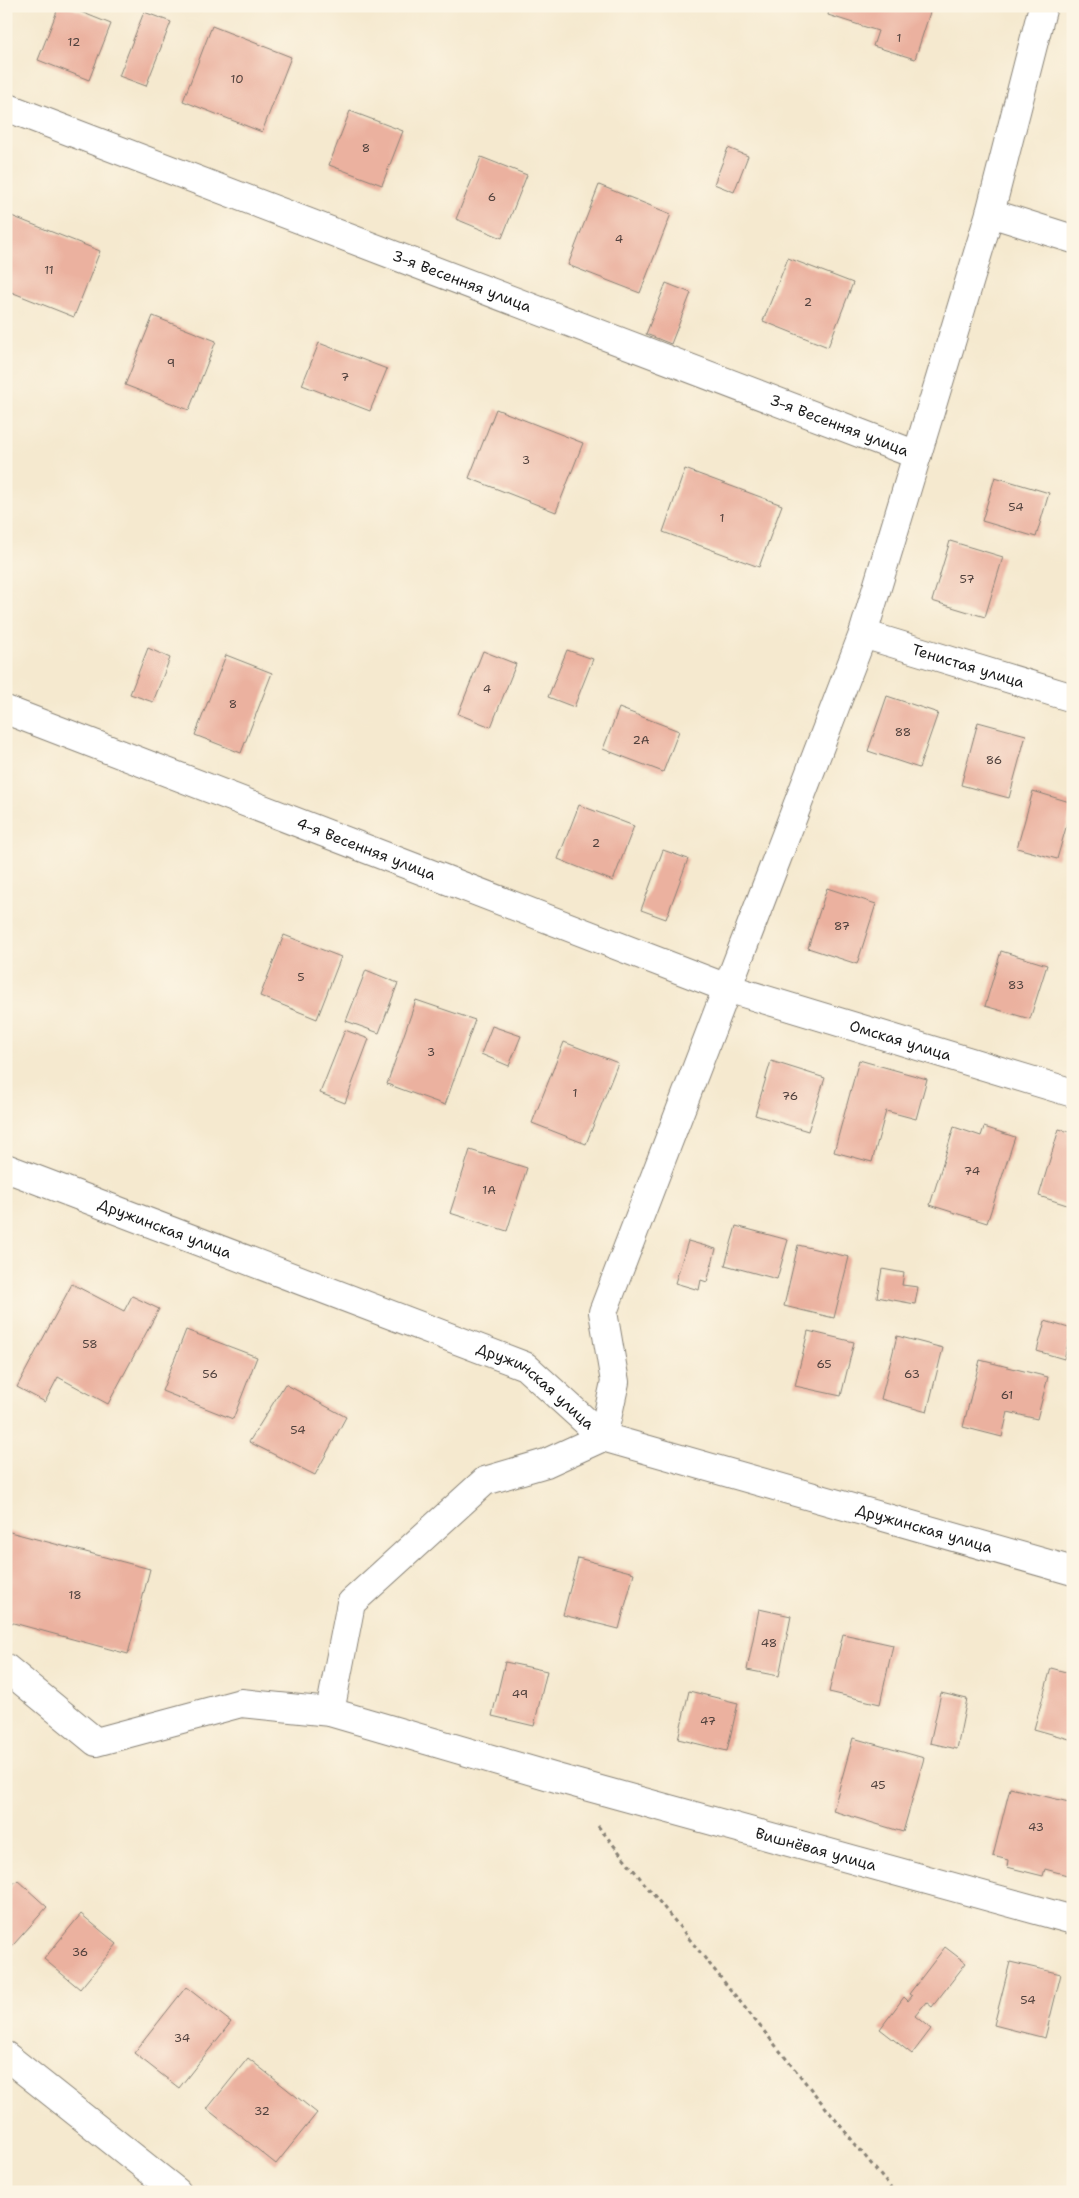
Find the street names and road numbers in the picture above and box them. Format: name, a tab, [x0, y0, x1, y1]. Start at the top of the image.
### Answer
street label: 3-я Весенняя улица	[390, 246, 535, 317]
street label: 3-я Весенняя улица	[767, 390, 912, 461]
street label: Тенистая улица	[910, 640, 1028, 693]
street label: 4-я Весенняя улица	[294, 813, 439, 885]
street label: Омская улица	[847, 1016, 954, 1066]
street label: Дружинская улица	[95, 1194, 235, 1263]
street label: Дружинская улица	[474, 1338, 599, 1435]
street label: Дружинская улица	[854, 1500, 996, 1558]
street label: Вишнёвая улица	[753, 1823, 879, 1876]

